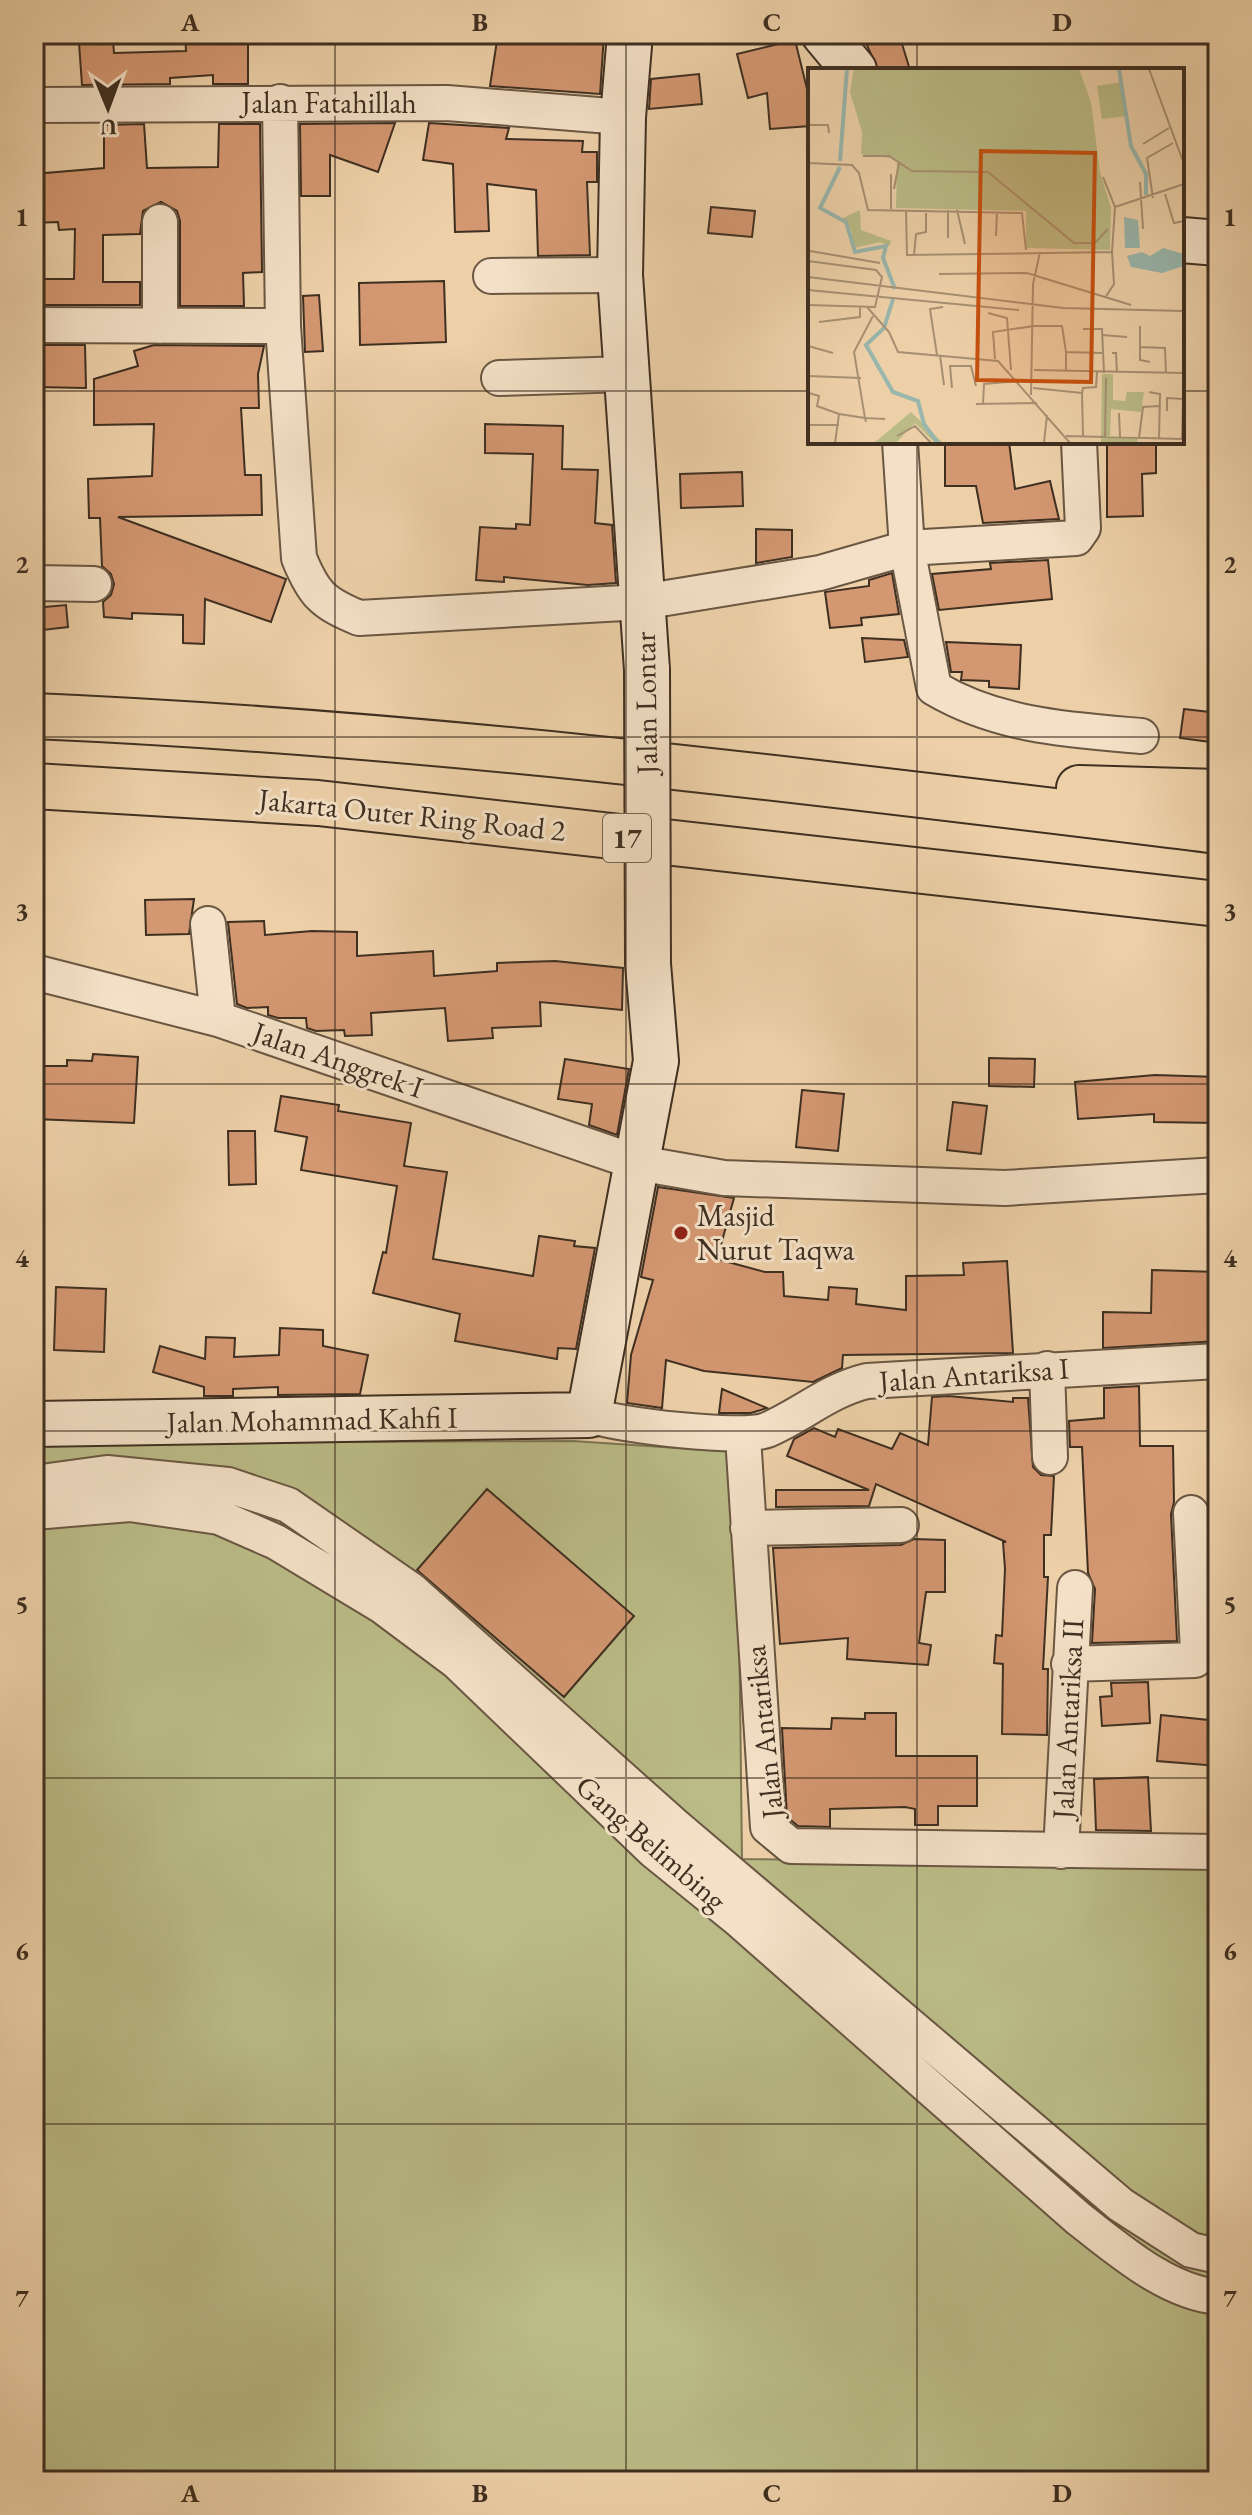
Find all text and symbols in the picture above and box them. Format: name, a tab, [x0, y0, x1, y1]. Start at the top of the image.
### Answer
text: A	[180, 5, 200, 39]
text: B	[472, 5, 488, 39]
text: C	[763, 5, 781, 39]
text: D	[1052, 5, 1072, 39]
north arrow	[68, 68, 148, 148]
inset map	[808, 68, 1184, 444]
street label: Jalan Fatahillah	[238, 83, 417, 122]
text: U	[99, 113, 117, 142]
text: 1	[15, 200, 29, 234]
text: 1	[1223, 200, 1237, 234]
text: 2	[15, 547, 29, 581]
text: 2	[1223, 547, 1237, 581]
street label: Jalan Lontar	[625, 631, 666, 778]
street label: Jakarta Outer Ring Road 2	[254, 779, 568, 850]
road number: 17	[603, 814, 651, 862]
text: 3	[15, 894, 29, 928]
text: 3	[1223, 894, 1237, 928]
street label: Jalan Anggrek I	[245, 1011, 429, 1107]
place label: Masjid Nurut Taqwa	[697, 1196, 854, 1269]
marker: Masjid Nurut Taqwa	[672, 1224, 690, 1242]
text: 4	[15, 1241, 29, 1275]
text: 4	[1223, 1241, 1237, 1275]
street label: Jalan Antariksa I	[875, 1348, 1070, 1401]
street label: Jalan Mohammad Kahfi I	[163, 1397, 458, 1442]
text: 5	[15, 1587, 29, 1621]
text: 5	[1223, 1587, 1237, 1621]
street label: Jalan Antariksa II	[1043, 1618, 1092, 1823]
street label: Jalan Antariksa	[735, 1643, 792, 1824]
street label: Gang Belimbing	[568, 1766, 736, 1920]
text: 6	[15, 1934, 29, 1968]
text: 6	[1223, 1934, 1237, 1968]
text: 7	[15, 2281, 29, 2315]
text: 7	[1223, 2281, 1237, 2315]
text: A	[180, 2476, 200, 2510]
text: B	[472, 2476, 488, 2510]
text: C	[763, 2476, 781, 2510]
text: D	[1052, 2476, 1072, 2510]

